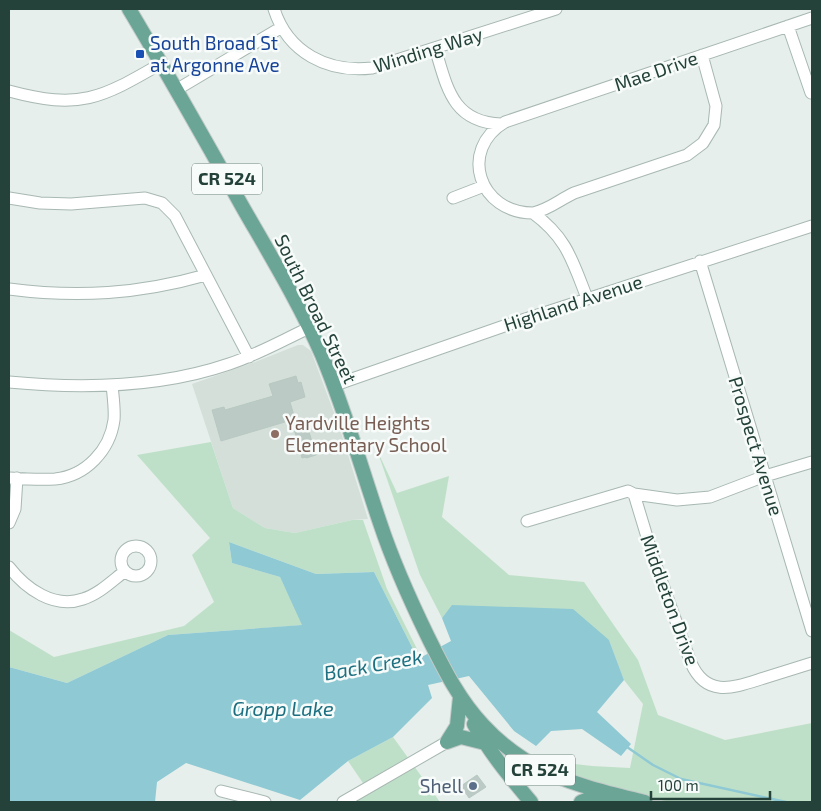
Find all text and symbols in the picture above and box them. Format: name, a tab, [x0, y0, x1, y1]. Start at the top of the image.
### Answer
street label: Winding Way	[370, 22, 485, 77]
place label: South Broad St at Argonne Ave	[150, 31, 280, 76]
street label: Mae Drive	[611, 46, 701, 96]
marker: South Broad St at Argonne Ave	[134, 48, 146, 60]
road number: CR 524	[192, 163, 262, 194]
street label: South Broad Street	[270, 230, 363, 387]
street label: Highland Avenue	[501, 269, 645, 336]
street label: Prospect Avenue	[724, 374, 789, 518]
place label: Yardville Heights Elementary School	[285, 411, 447, 456]
marker: Yardville Heights Elementary School	[269, 428, 281, 440]
street label: Middleton Drive	[636, 531, 705, 668]
water label: Back Creek	[322, 644, 424, 684]
water label: Gropp Lake	[232, 696, 334, 720]
road number: CR 524	[505, 754, 575, 786]
scale bar	[651, 768, 770, 800]
place label: Shell	[420, 774, 463, 797]
text: 100 m	[658, 776, 699, 794]
marker: Shell	[467, 780, 479, 792]

